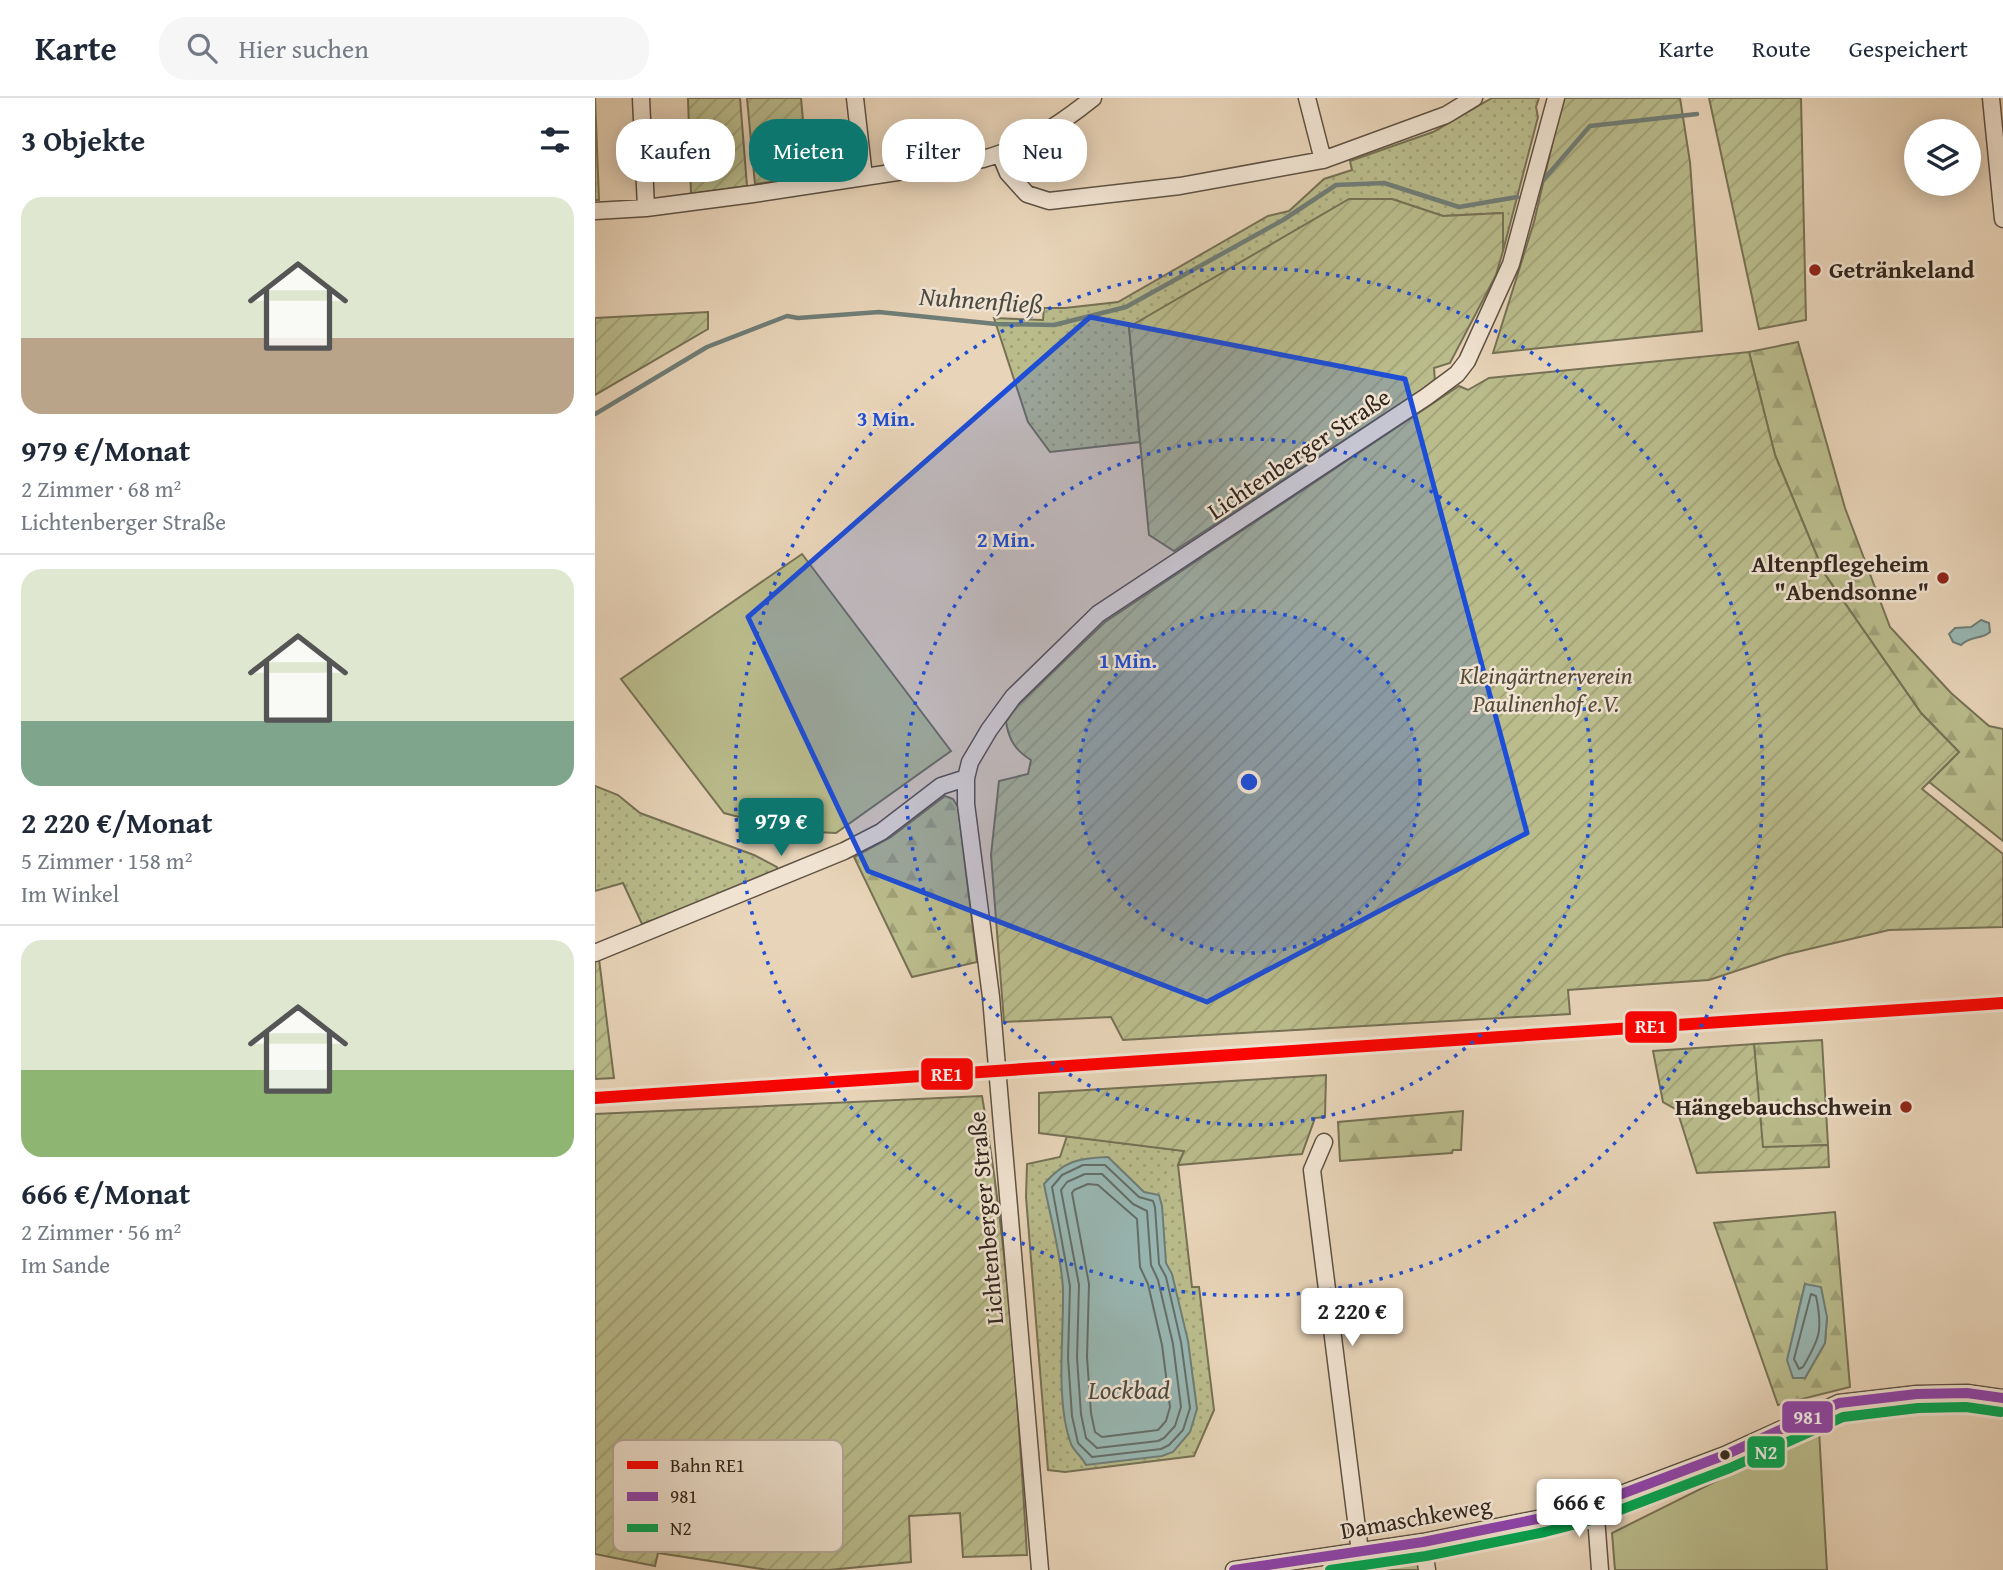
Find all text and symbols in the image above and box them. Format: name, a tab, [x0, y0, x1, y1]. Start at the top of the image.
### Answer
search box	[159, 17, 649, 80]
text: Karte	[35, 24, 117, 72]
icon: search	[183, 29, 221, 67]
text: Hier suchen	[239, 29, 369, 68]
text: Karte	[1659, 31, 1714, 66]
text: Route	[1752, 31, 1811, 66]
text: Gespeichert	[1849, 31, 1968, 66]
text: 3 Objekte	[21, 118, 145, 162]
chip: Kaufen	[616, 119, 735, 182]
chip: Mieten	[749, 119, 868, 182]
chip: Filter	[882, 119, 985, 182]
chip: Neu	[999, 119, 1087, 182]
map controls	[1904, 119, 1981, 196]
button: layers	[1904, 119, 1981, 196]
icon: filters	[536, 121, 574, 159]
icon: home	[235, 243, 361, 369]
place label: Getränkeland	[1829, 252, 1975, 287]
marker: Getränkeland	[1807, 262, 1823, 278]
water label: Nuhnenfließ	[917, 276, 1044, 323]
street label: Lichtenberger Straße	[1200, 379, 1397, 528]
text: 3 Min.	[857, 403, 915, 434]
text: 979 €/Monat	[21, 428, 190, 472]
text: 2 Zimmer · 68 m²	[21, 472, 181, 505]
text: Lichtenberger Straße	[21, 505, 226, 538]
text: 2 Min.	[977, 524, 1035, 555]
place label: Altenpflegeheim "Abendsonne"	[1751, 546, 1929, 609]
marker: Altenpflegeheim "Abendsonne"	[1935, 570, 1951, 586]
icon: home	[235, 615, 361, 741]
text: 1 Min.	[1099, 645, 1157, 676]
park label: Kleingärtnerverein Paulinenhof e.V.	[1458, 658, 1633, 721]
centre of rings	[1237, 770, 1261, 794]
pin: 979 €	[732, 798, 830, 858]
text: 2 220 €/Monat	[21, 800, 213, 844]
text: 979 €	[755, 804, 807, 837]
text: 5 Zimmer · 158 m²	[21, 844, 192, 877]
text: Im Winkel	[21, 877, 119, 910]
icon: home	[235, 986, 361, 1112]
line badge: RE1	[1624, 1010, 1678, 1044]
text: RE1	[1635, 1012, 1667, 1040]
line badge: RE1	[920, 1057, 974, 1091]
text: RE1	[931, 1060, 963, 1088]
place label: Hängebauchschwein	[1675, 1089, 1892, 1124]
marker: Hängebauchschwein	[1898, 1099, 1914, 1115]
street label: Lichtenberger Straße	[959, 1110, 1012, 1326]
text: 666 €/Monat	[21, 1171, 190, 1215]
text: 2 Zimmer · 56 m²	[21, 1215, 181, 1248]
text: Im Sande	[21, 1248, 110, 1281]
pin: 2 220 €	[1287, 1288, 1417, 1348]
text: 2 220 €	[1317, 1294, 1387, 1327]
water label: Lockbad	[1087, 1370, 1170, 1409]
line badge: 981	[1781, 1400, 1834, 1434]
text: 981	[1793, 1403, 1823, 1431]
line badge: N2	[1746, 1435, 1786, 1469]
text: N2	[1755, 1438, 1777, 1466]
legend	[613, 1440, 843, 1552]
unlabelled marker	[1718, 1448, 1732, 1462]
text: Bahn RE1	[670, 1451, 745, 1479]
pin: 666 €	[1530, 1480, 1628, 1539]
text: 981	[670, 1482, 697, 1510]
text: 666 €	[1553, 1485, 1605, 1518]
street label: Damaschkeweg	[1338, 1487, 1494, 1548]
text: N2	[670, 1514, 692, 1542]

